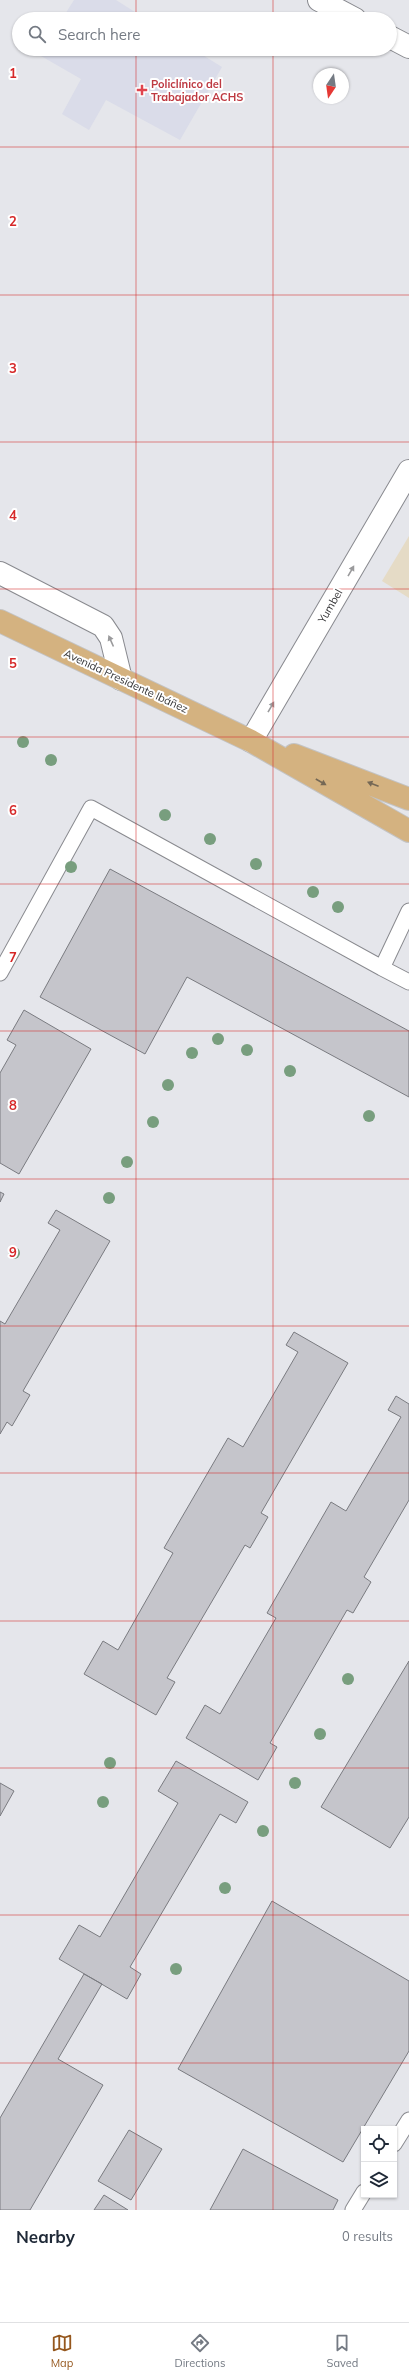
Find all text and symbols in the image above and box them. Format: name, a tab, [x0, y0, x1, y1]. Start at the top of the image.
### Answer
search box	[12, 12, 397, 56]
icon: search	[26, 23, 48, 45]
text: Search here	[58, 25, 140, 44]
text: 1	[9, 65, 17, 81]
north arrow	[313, 68, 349, 104]
place label: Policlínico del Trabajador ACHS	[151, 77, 243, 104]
marker: Policlínico del Trabajador ACHS	[136, 84, 148, 96]
text: 2	[9, 213, 17, 229]
text: 3	[9, 360, 17, 376]
text: 4	[9, 507, 17, 523]
one-way arrow	[347, 565, 354, 577]
street label: Yumbel	[314, 586, 345, 626]
one-way arrow	[108, 635, 114, 647]
street label: Avenida Presidente Ibáñez	[62, 646, 191, 716]
text: 5	[9, 655, 17, 671]
one-way arrow	[267, 701, 274, 713]
one-way arrow	[315, 778, 327, 785]
one-way arrow	[367, 781, 379, 787]
text: 6	[9, 802, 17, 818]
text: 7	[9, 949, 17, 965]
text: 8	[9, 1097, 17, 1113]
text: 9	[9, 1244, 17, 1260]
map controls	[361, 2126, 397, 2198]
button: locate	[361, 2126, 397, 2162]
button: layers	[361, 2162, 397, 2198]
text: Nearby	[16, 2226, 75, 2247]
text: 0 results	[342, 2228, 393, 2244]
tab: Map	[51, 2332, 73, 2370]
tab: Directions	[175, 2332, 225, 2370]
tab: Saved	[327, 2332, 358, 2370]

